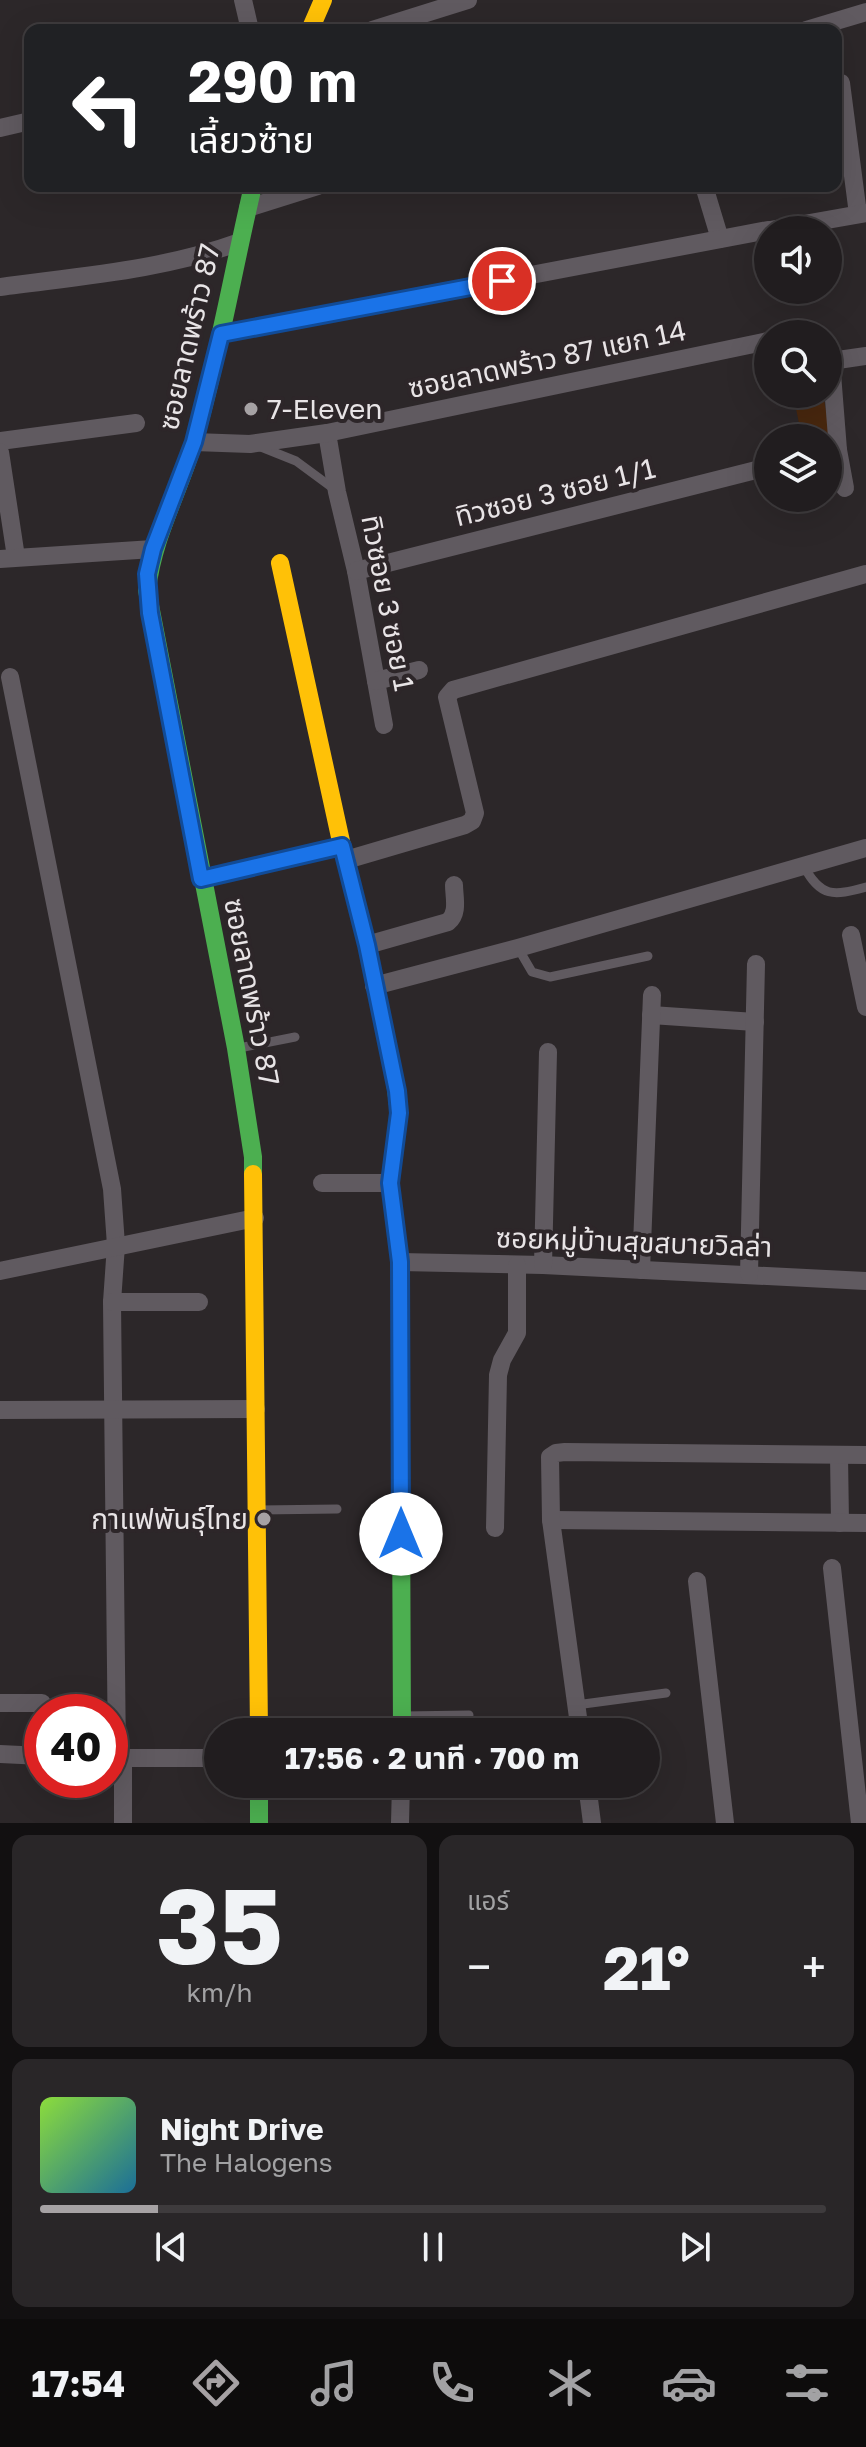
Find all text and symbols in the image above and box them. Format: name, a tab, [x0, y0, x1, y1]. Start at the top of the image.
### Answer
text: 290 m	[188, 47, 357, 114]
icon: left	[56, 56, 160, 160]
text: เลี้ยวซ้าย	[188, 118, 314, 161]
map controls	[754, 216, 842, 512]
button: sound	[754, 216, 842, 304]
street label: ซอยลาดพร้าว 87	[151, 241, 226, 433]
pin	[468, 247, 536, 315]
icon: arrive	[480, 259, 524, 303]
street label: ซอยลาดพร้าว 87 แยก 14	[405, 313, 689, 404]
button: search	[754, 320, 842, 408]
place label: 7-Eleven	[267, 392, 383, 425]
marker: 7-Eleven	[242, 400, 260, 418]
button: layers	[754, 424, 842, 512]
street label: ทิวซอย 3 ซอย 1/1	[451, 451, 659, 532]
street label: ทิวซอย 3 ซอย 1	[355, 512, 422, 694]
street label: ซอยลาดพร้าว 87	[218, 895, 287, 1088]
street label: ซอยหมู่บ้านสุขสบายวิลล่า	[495, 1220, 773, 1265]
position arrow	[359, 1492, 443, 1576]
place label: กาแฟพันธ์ุไทย	[91, 1502, 248, 1536]
marker: กาแฟพันธ์ุไทย	[255, 1510, 273, 1528]
speed limit sign: 40	[24, 1694, 128, 1798]
text: 17:56 · 2 นาที · 700 m	[285, 1740, 579, 1776]
text: 35	[156, 1862, 283, 1987]
text: แอร์	[467, 1885, 509, 1916]
text: 21°	[603, 1931, 690, 2003]
text: −	[467, 1940, 491, 1993]
text: +	[802, 1940, 826, 1993]
text: km/h	[186, 1977, 253, 2008]
text: Night Drive	[160, 2111, 324, 2147]
text: The Halogens	[160, 2147, 333, 2178]
icon: previous	[149, 2225, 193, 2269]
icon: pause	[411, 2225, 455, 2269]
icon: next	[673, 2225, 717, 2269]
icon: directions	[188, 2355, 244, 2411]
icon: music	[306, 2355, 362, 2411]
icon: phone	[424, 2355, 480, 2411]
icon: climate	[542, 2355, 598, 2411]
icon: car	[661, 2355, 717, 2411]
icon: filters	[779, 2355, 835, 2411]
text: 17:54	[31, 2362, 125, 2405]

